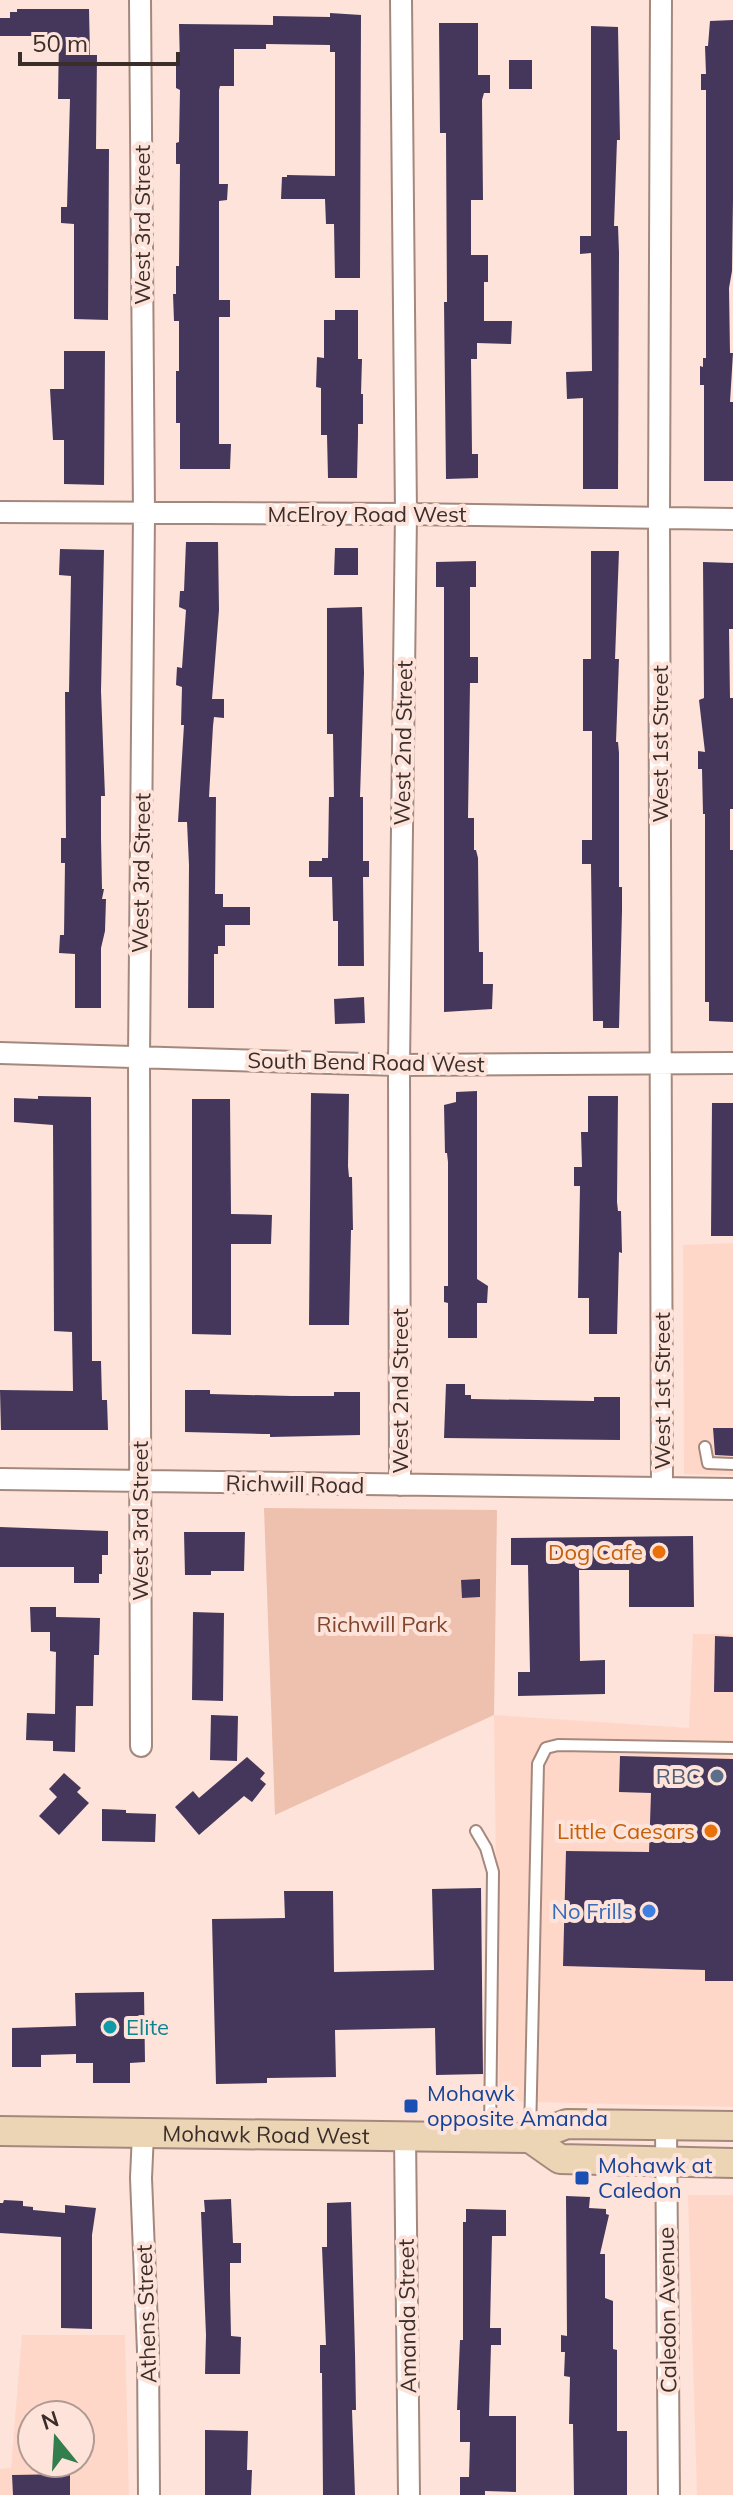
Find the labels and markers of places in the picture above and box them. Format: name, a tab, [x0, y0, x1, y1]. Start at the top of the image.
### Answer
place label: Dog Cafe	[548, 1538, 643, 1566]
marker: Dog Cafe	[650, 1543, 668, 1561]
place label: RBC	[656, 1762, 701, 1790]
marker: RBC	[708, 1767, 726, 1785]
place label: Little Caesars	[557, 1817, 695, 1845]
marker: Little Caesars	[702, 1822, 720, 1840]
place label: No Frills	[552, 1897, 633, 1925]
marker: No Frills	[640, 1902, 658, 1920]
place label: Elite	[126, 2013, 169, 2041]
marker: Elite	[101, 2018, 119, 2036]
place label: Mohawk opposite Amanda	[427, 2079, 608, 2132]
marker: Mohawk opposite Amanda	[402, 2097, 420, 2115]
place label: Mohawk at Caledon	[598, 2151, 713, 2204]
marker: Mohawk at Caledon	[573, 2169, 591, 2187]

